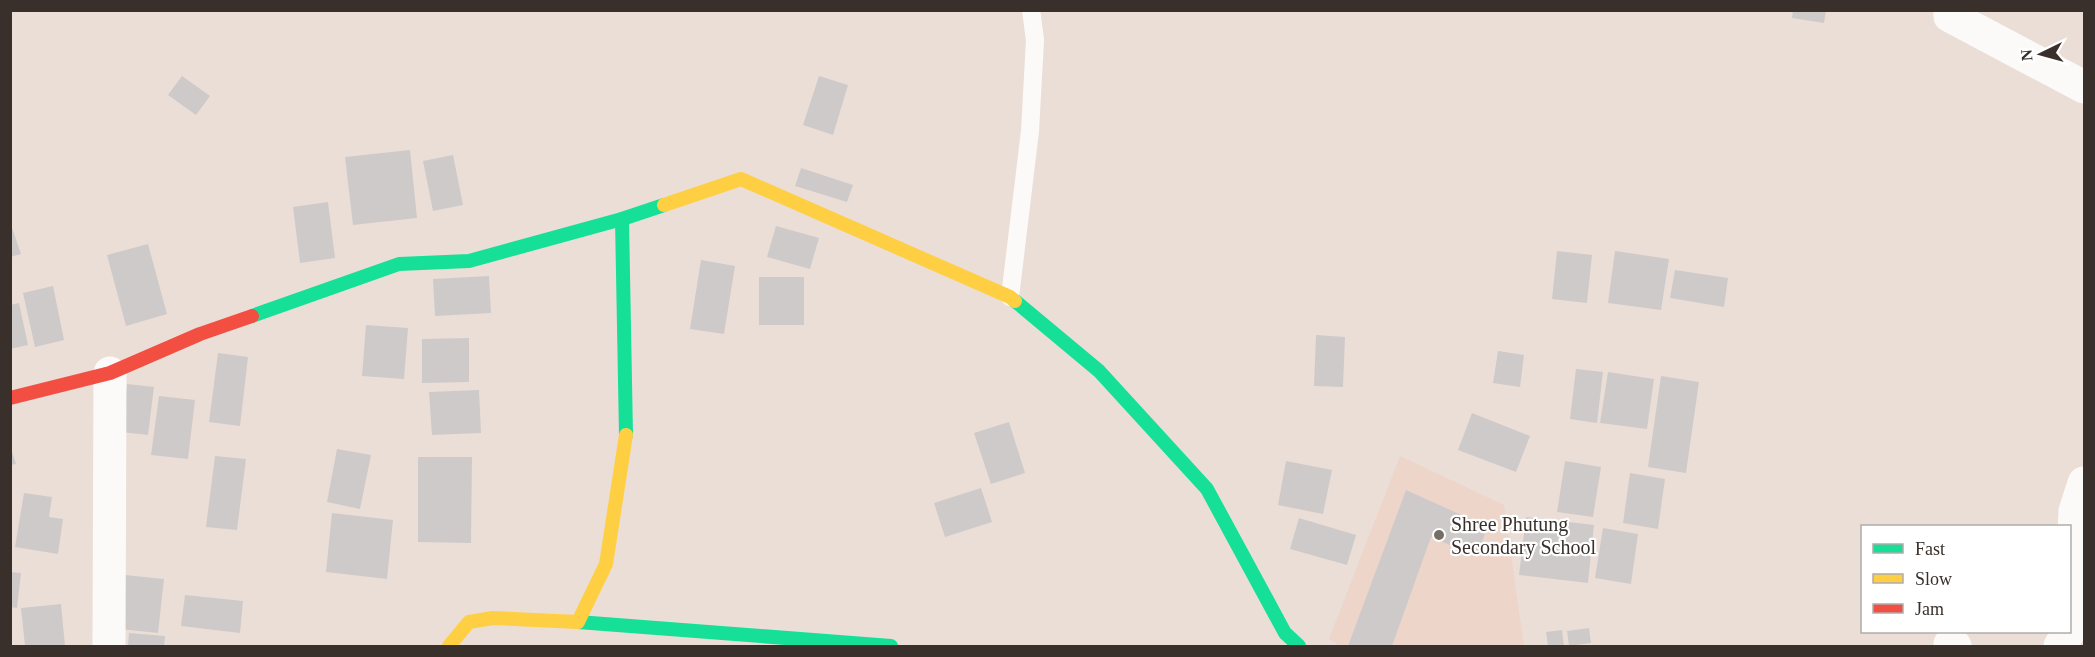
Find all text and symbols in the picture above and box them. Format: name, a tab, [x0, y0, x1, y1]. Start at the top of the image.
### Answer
north arrow	[2011, 24, 2071, 84]
text: N	[2018, 48, 2036, 62]
place label: Shree Phutung Secondary School	[1451, 513, 1596, 559]
legend	[1861, 525, 2071, 633]
marker: Shree Phutung Secondary School	[1432, 528, 1446, 542]
text: Fast	[1915, 539, 1945, 559]
text: Slow	[1915, 569, 1952, 589]
text: Jam	[1915, 599, 1944, 619]

